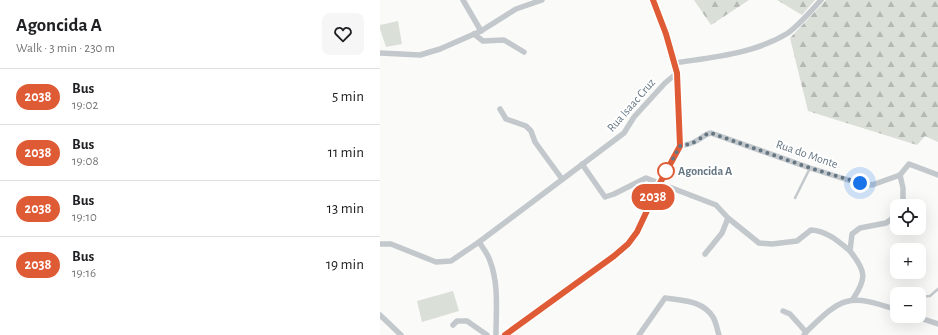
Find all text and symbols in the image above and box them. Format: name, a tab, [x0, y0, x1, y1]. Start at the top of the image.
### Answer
button: heart	[322, 13, 364, 55]
text: Agoncida A	[16, 16, 102, 35]
text: Walk · 3 min · 230 m	[16, 42, 115, 55]
street label: Rua Isaac Cruz	[605, 76, 657, 134]
text: Bus	[72, 81, 94, 96]
text: 5 min	[332, 89, 364, 104]
text: 2038	[25, 90, 51, 104]
text: 19:02	[72, 99, 98, 112]
text: Bus	[72, 137, 94, 152]
street label: Rua do Monte	[775, 138, 839, 170]
text: 11 min	[328, 145, 364, 160]
text: 2038	[25, 146, 51, 160]
text: 19:08	[72, 155, 99, 168]
marker: Agoncida A	[657, 162, 675, 180]
place label: Agoncida A	[678, 165, 733, 177]
your location	[850, 173, 870, 193]
line badge: 2038	[625, 184, 681, 210]
text: 2038	[640, 190, 666, 204]
text: Bus	[72, 193, 94, 208]
map controls	[890, 199, 926, 323]
button: locate	[890, 199, 926, 235]
text: 13 min	[327, 201, 364, 216]
text: 2038	[25, 202, 51, 216]
text: 19:10	[72, 211, 97, 224]
button: +	[890, 243, 926, 279]
text: Bus	[72, 249, 94, 264]
text: 19 min	[326, 257, 364, 272]
text: 2038	[25, 258, 51, 272]
text: 19:16	[72, 267, 96, 280]
button: −	[890, 287, 926, 323]

